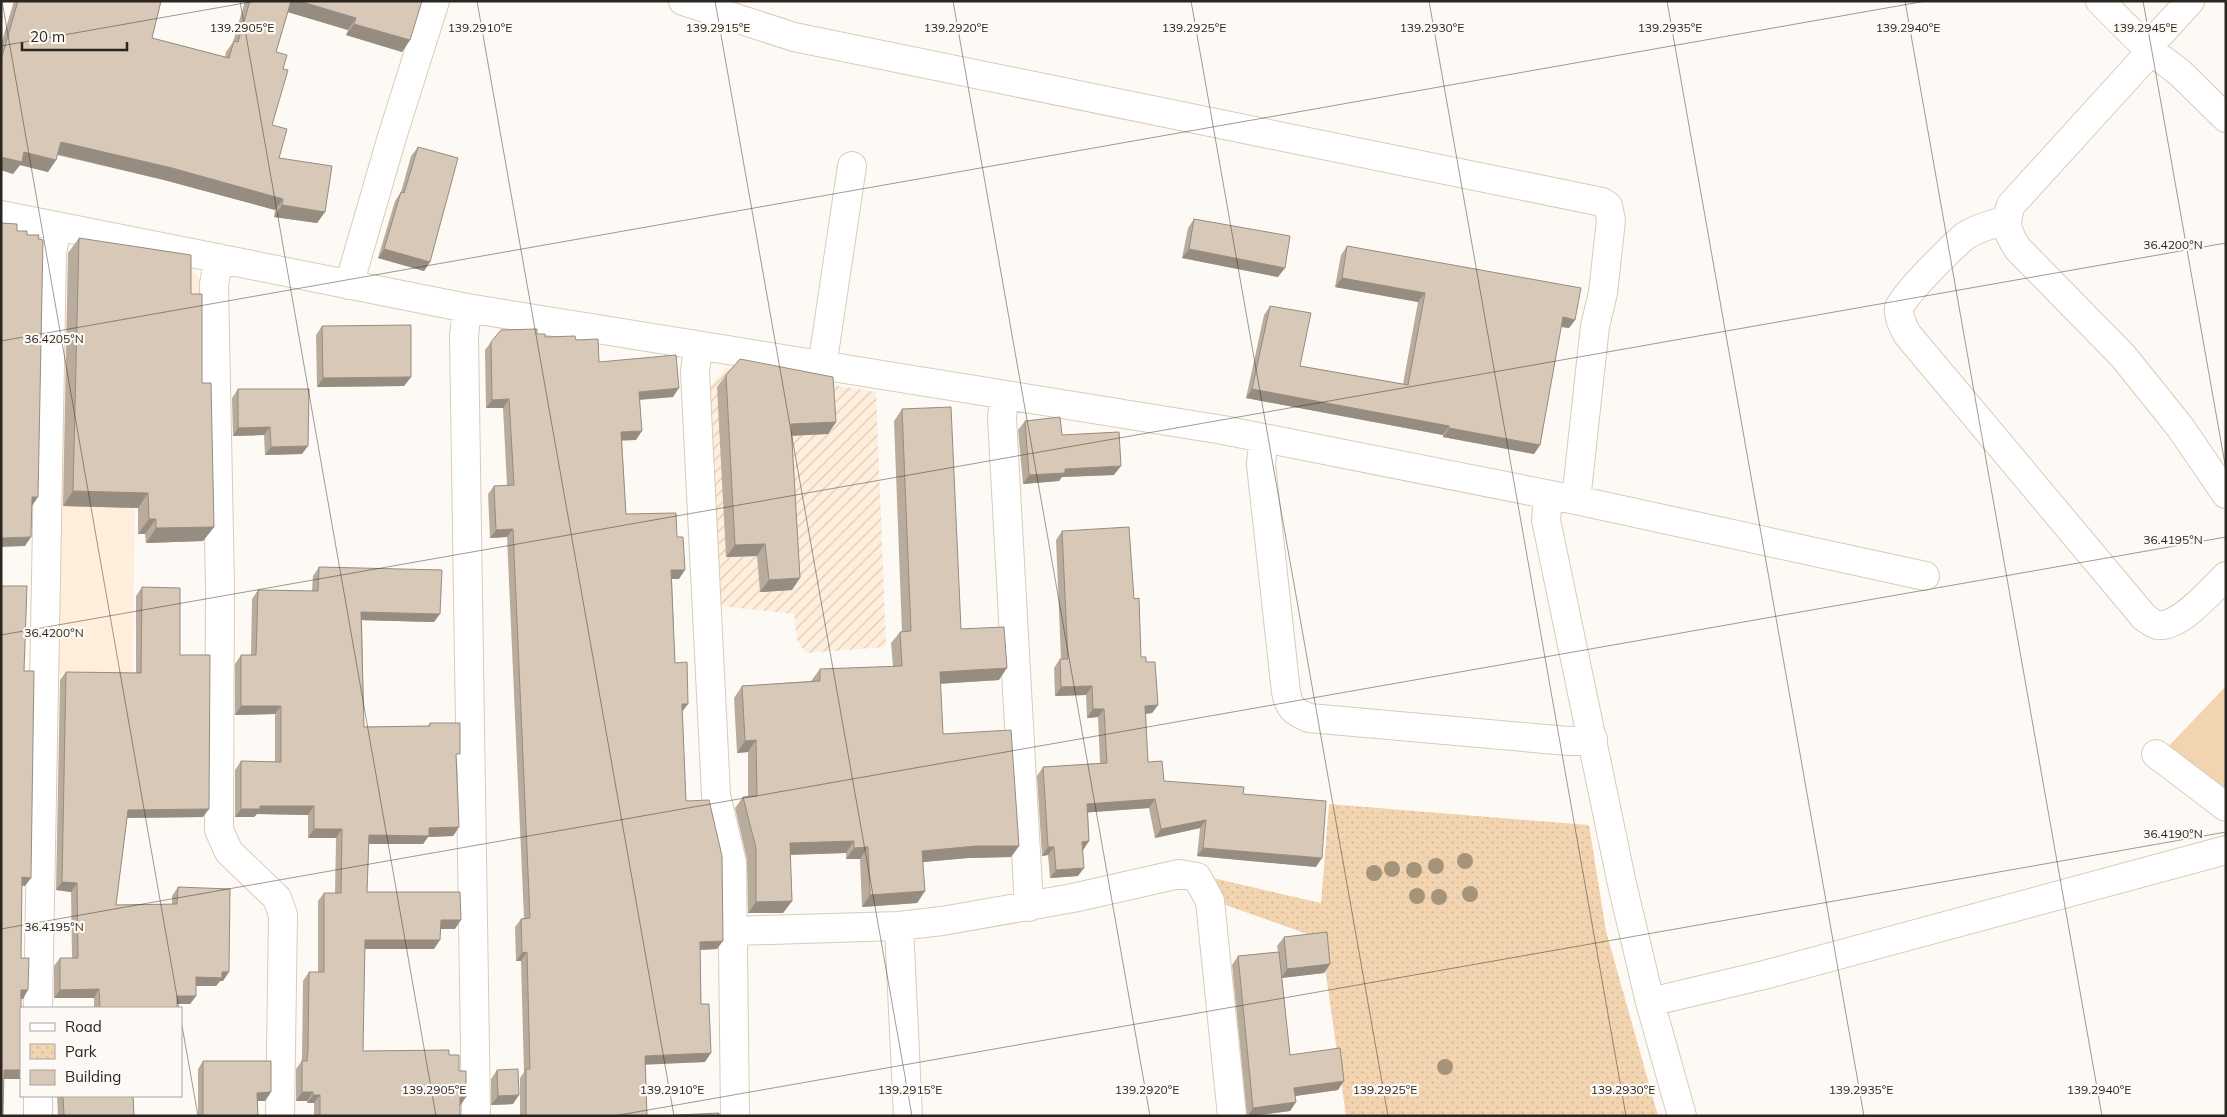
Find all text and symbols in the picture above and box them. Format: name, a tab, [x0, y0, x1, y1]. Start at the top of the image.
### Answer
scale bar	[22, 20, 128, 52]
text: 139.2905°E	[210, 20, 274, 35]
text: 139.2910°E	[448, 20, 512, 35]
text: 139.2915°E	[686, 20, 750, 35]
text: 139.2920°E	[924, 20, 988, 35]
text: 139.2925°E	[1162, 20, 1226, 35]
text: 139.2930°E	[1400, 20, 1464, 35]
text: 139.2935°E	[1638, 20, 1702, 35]
text: 139.2940°E	[1876, 20, 1940, 35]
text: 139.2945°E	[2113, 20, 2177, 35]
text: 20 m	[30, 27, 65, 46]
text: 36.4200°N	[2143, 237, 2203, 252]
text: 36.4205°N	[24, 331, 84, 346]
text: 36.4195°N	[2143, 532, 2203, 547]
text: 36.4200°N	[24, 625, 84, 640]
text: 36.4190°N	[2143, 826, 2203, 841]
text: 36.4195°N	[24, 919, 84, 934]
legend	[20, 1007, 182, 1097]
text: Road	[65, 1017, 102, 1036]
text: Park	[65, 1042, 97, 1061]
text: Building	[65, 1067, 121, 1086]
text: 139.2905°E	[402, 1082, 466, 1097]
text: 139.2910°E	[640, 1082, 704, 1097]
text: 139.2915°E	[878, 1082, 942, 1097]
text: 139.2920°E	[1115, 1082, 1179, 1097]
text: 139.2925°E	[1353, 1082, 1417, 1097]
text: 139.2930°E	[1591, 1082, 1655, 1097]
text: 139.2935°E	[1829, 1082, 1893, 1097]
text: 139.2940°E	[2067, 1082, 2131, 1097]

